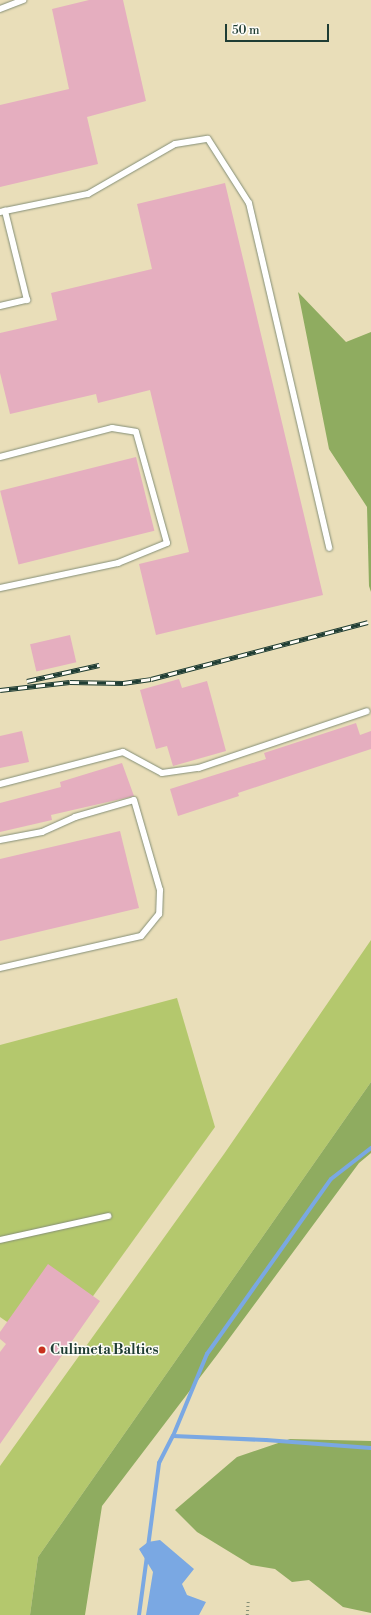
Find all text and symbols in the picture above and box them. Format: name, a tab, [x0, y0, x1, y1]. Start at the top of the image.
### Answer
scale bar	[227, 16, 331, 42]
text: 50 m	[232, 23, 260, 38]
place label: Culimeta Baltics	[50, 1342, 158, 1358]
marker: Culimeta Baltics	[37, 1345, 47, 1355]

